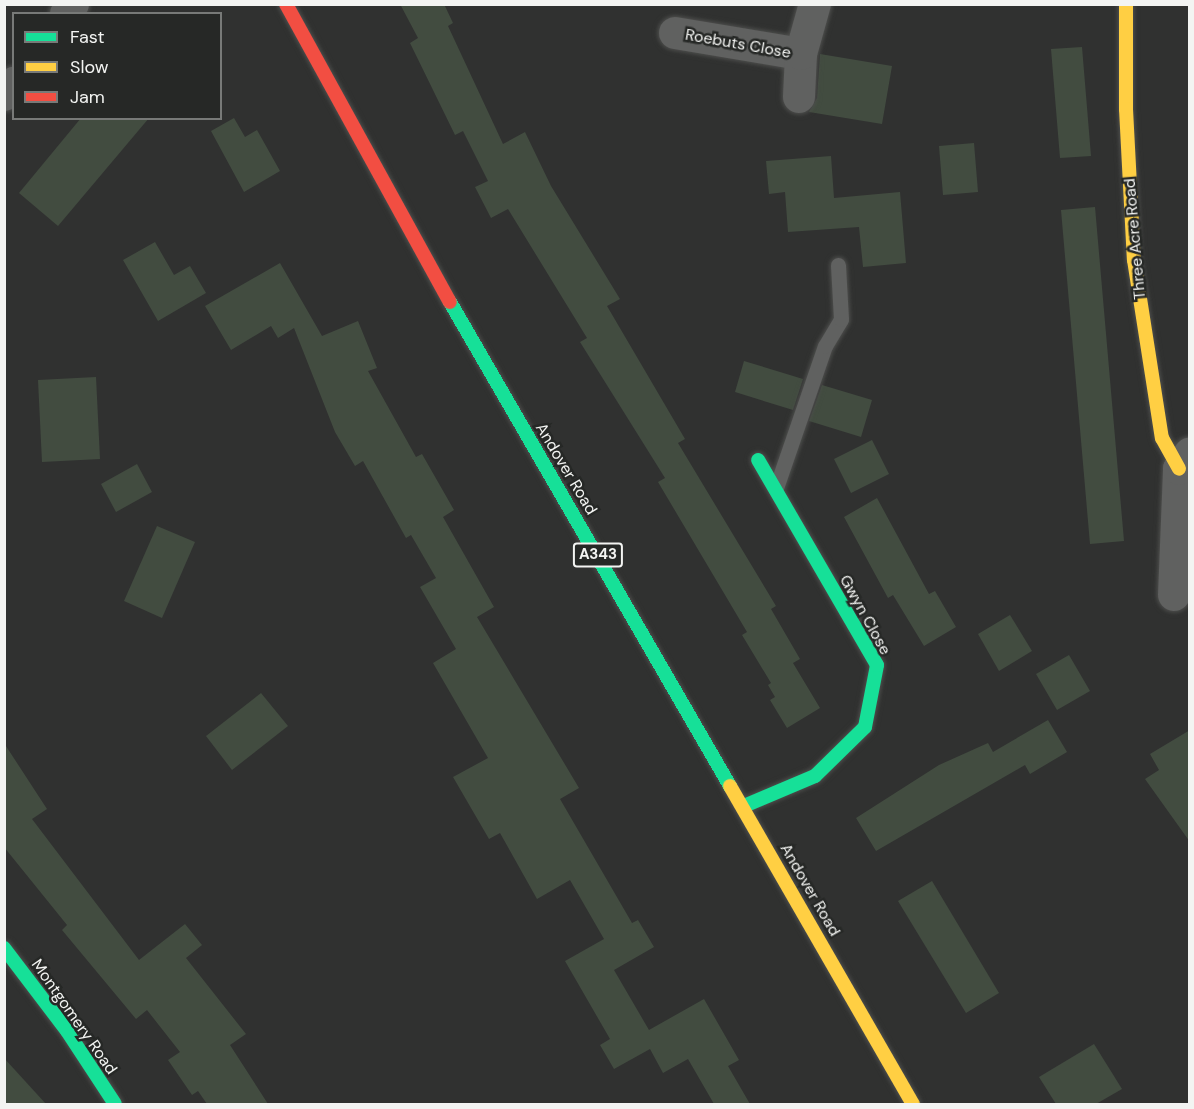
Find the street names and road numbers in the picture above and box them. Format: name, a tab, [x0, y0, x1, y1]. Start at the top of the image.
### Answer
street label: Roebuts Close	[684, 25, 792, 63]
street label: Three Acre Road	[1120, 178, 1150, 300]
street label: Andover Road	[531, 420, 601, 518]
road number: A343	[572, 543, 624, 567]
street label: Gwyn Close	[835, 572, 895, 658]
street label: Andover Road	[776, 840, 844, 940]
street label: Montgomery Road	[27, 956, 121, 1078]

